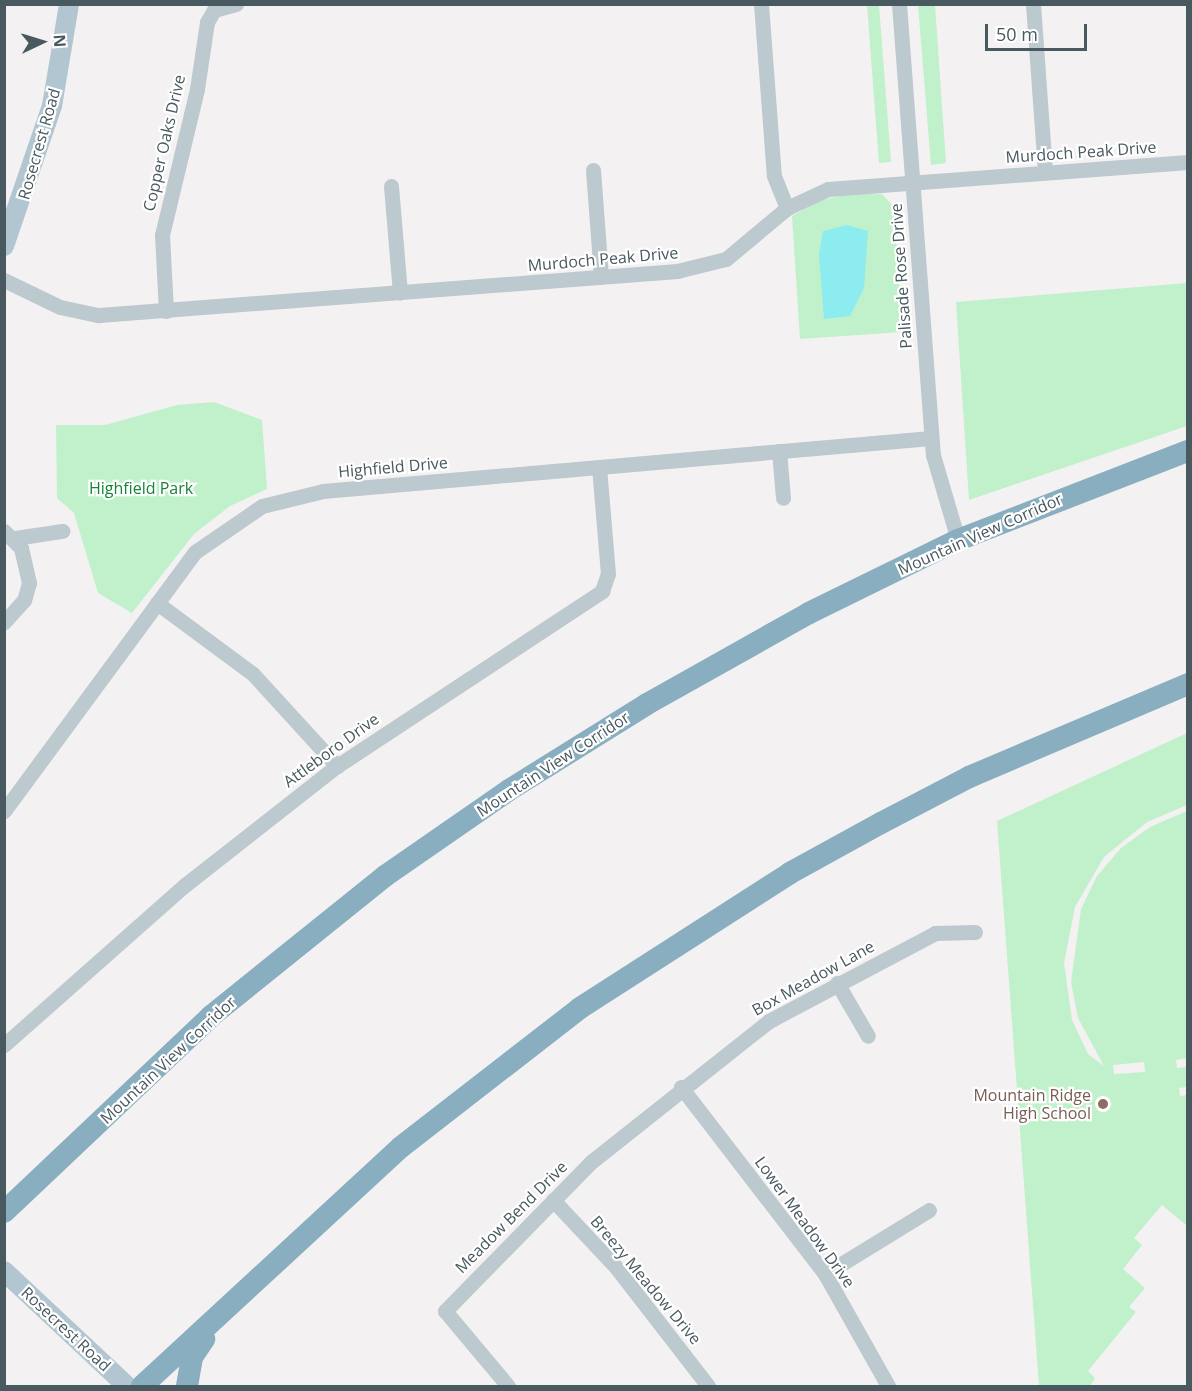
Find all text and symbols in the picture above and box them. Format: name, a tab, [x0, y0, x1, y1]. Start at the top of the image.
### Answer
north arrow	[12, 12, 72, 72]
scale bar	[988, 12, 1090, 50]
text: 50 m	[996, 22, 1038, 46]
text: N	[49, 33, 71, 48]
street label: Copper Oaks Drive	[139, 73, 189, 213]
street label: Rosecrest Road	[14, 86, 64, 202]
street label: Murdoch Peak Drive	[1005, 137, 1157, 167]
street label: Palisade Rose Drive	[886, 203, 916, 349]
street label: Murdoch Peak Drive	[527, 243, 679, 275]
street label: Highfield Drive	[337, 453, 449, 481]
park label: Highfield Park	[89, 478, 193, 498]
street label: Mountain View Corridor	[895, 489, 1065, 579]
street label: Mountain View Corridor	[473, 707, 633, 821]
street label: Attleboro Drive	[279, 709, 383, 791]
street label: Box Meadow Lane	[749, 936, 877, 1020]
street label: Mountain View Corridor	[96, 992, 240, 1128]
place label: Mountain Ridge High School	[973, 1085, 1091, 1123]
marker: Mountain Ridge High School	[1096, 1097, 1110, 1111]
street label: Lower Meadow Drive	[751, 1153, 859, 1291]
street label: Meadow Bend Drive	[451, 1157, 571, 1277]
street label: Breezy Meadow Drive	[587, 1212, 705, 1348]
street label: Rosecrest Road	[17, 1283, 115, 1375]

